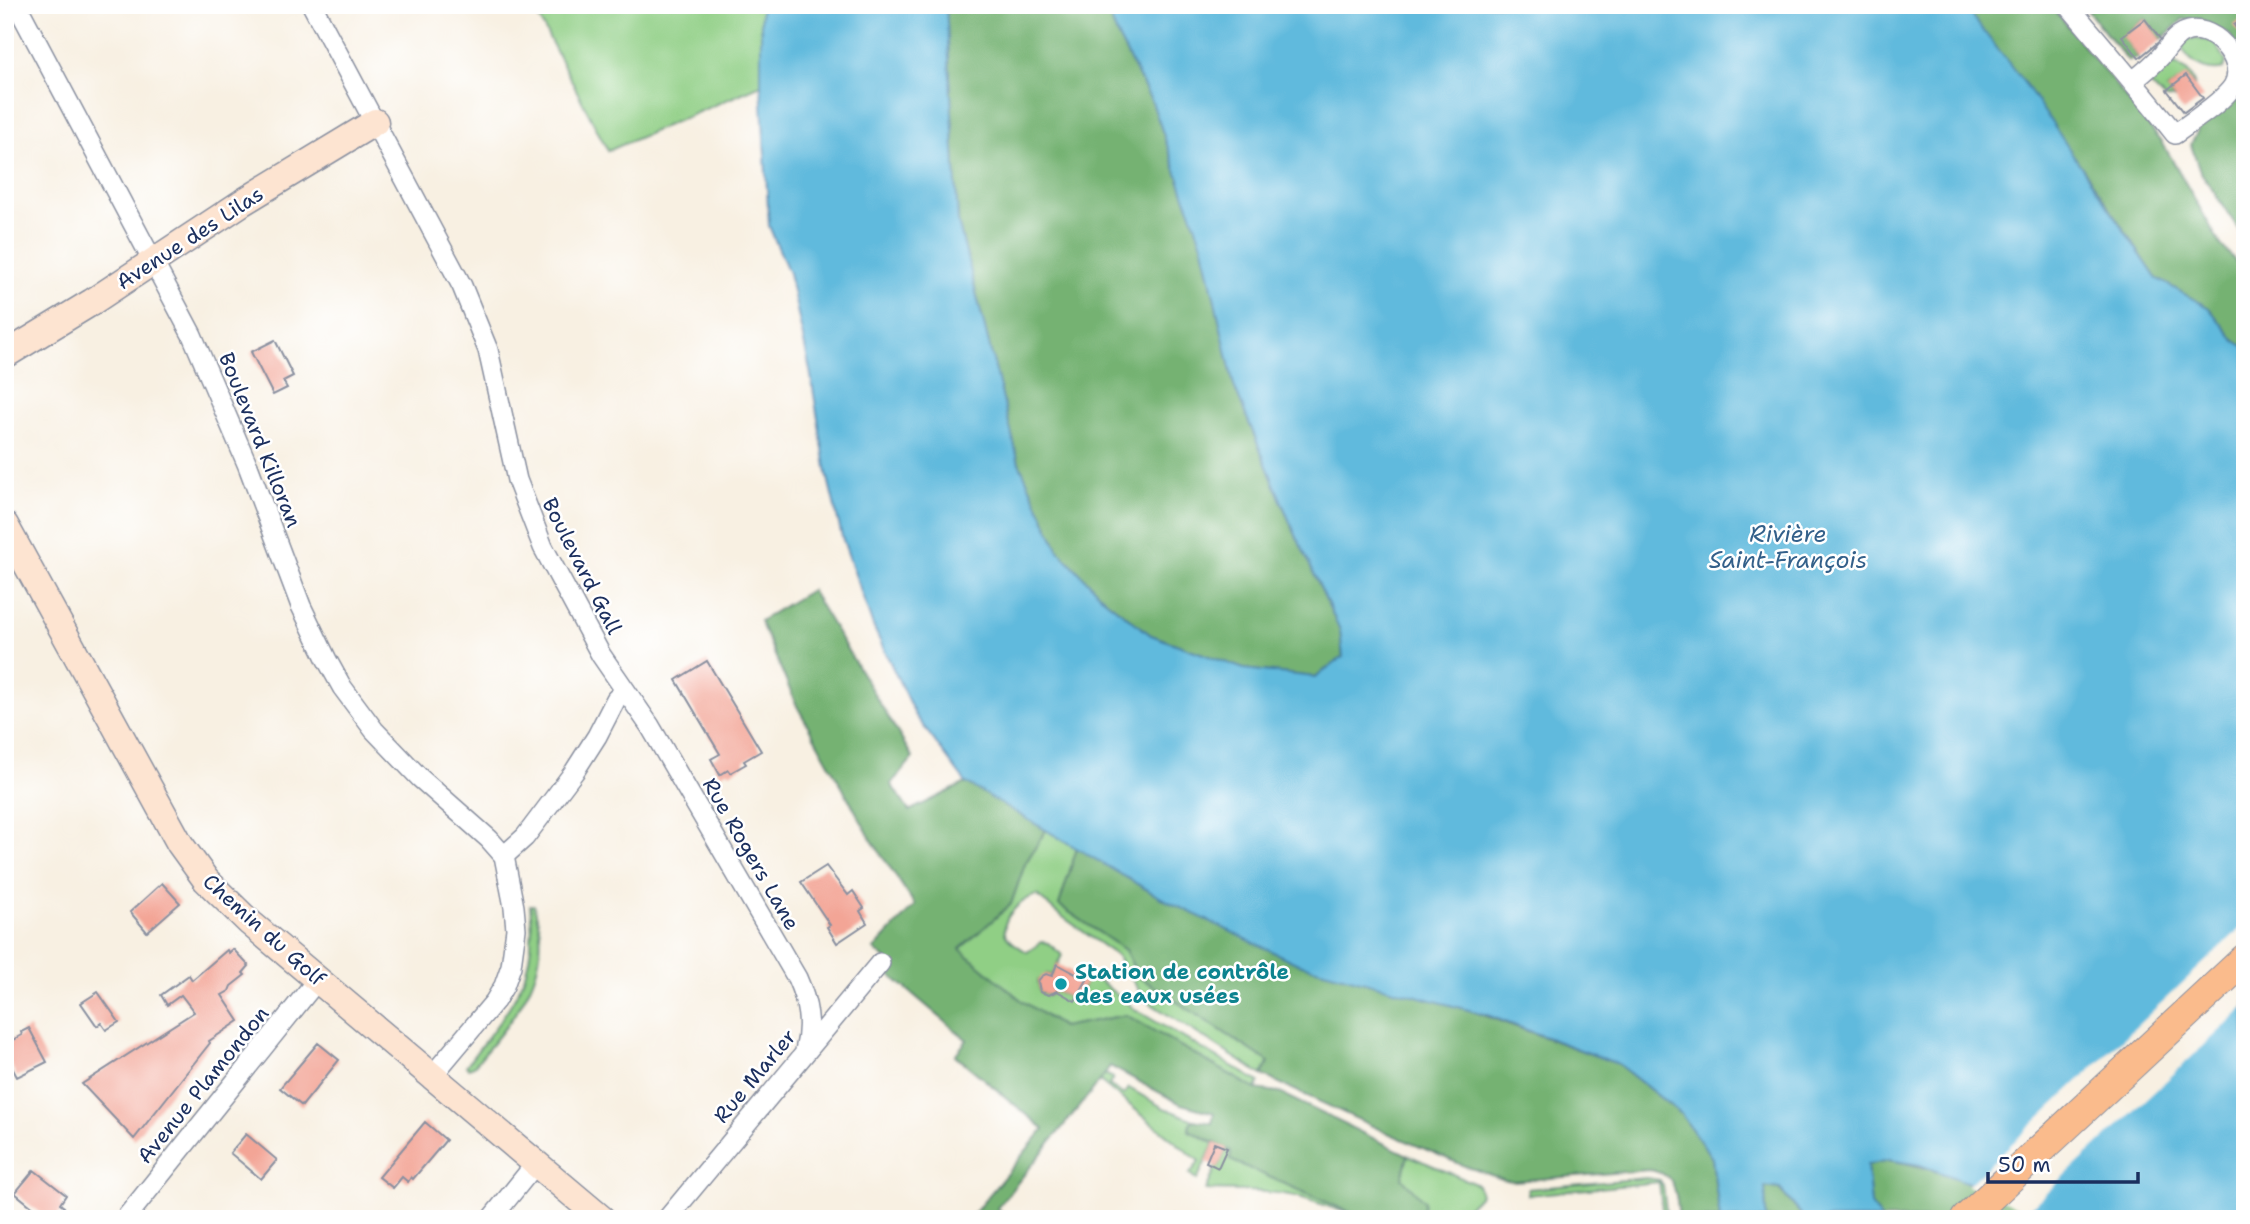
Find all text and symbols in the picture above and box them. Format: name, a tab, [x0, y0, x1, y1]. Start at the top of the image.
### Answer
street label: Avenue des Lilas	[111, 180, 269, 296]
street label: Boulevard Killoran	[212, 348, 308, 532]
street label: Boulevard Gall	[536, 493, 629, 640]
water label: Rivière Saint-François	[1709, 519, 1867, 575]
street label: Rue Rogers Lane	[696, 773, 806, 935]
street label: Chemin du Golf	[197, 868, 331, 993]
place label: Station de contrôle des eaux usées	[1075, 958, 1289, 1010]
marker: Station de contrôle des eaux usées	[1053, 976, 1069, 992]
street label: Avenue Plamondon	[131, 1000, 275, 1170]
street label: Rue Marler	[707, 1023, 803, 1129]
scale bar	[1988, 1140, 2138, 1184]
text: 50 m	[1998, 1151, 2051, 1179]

